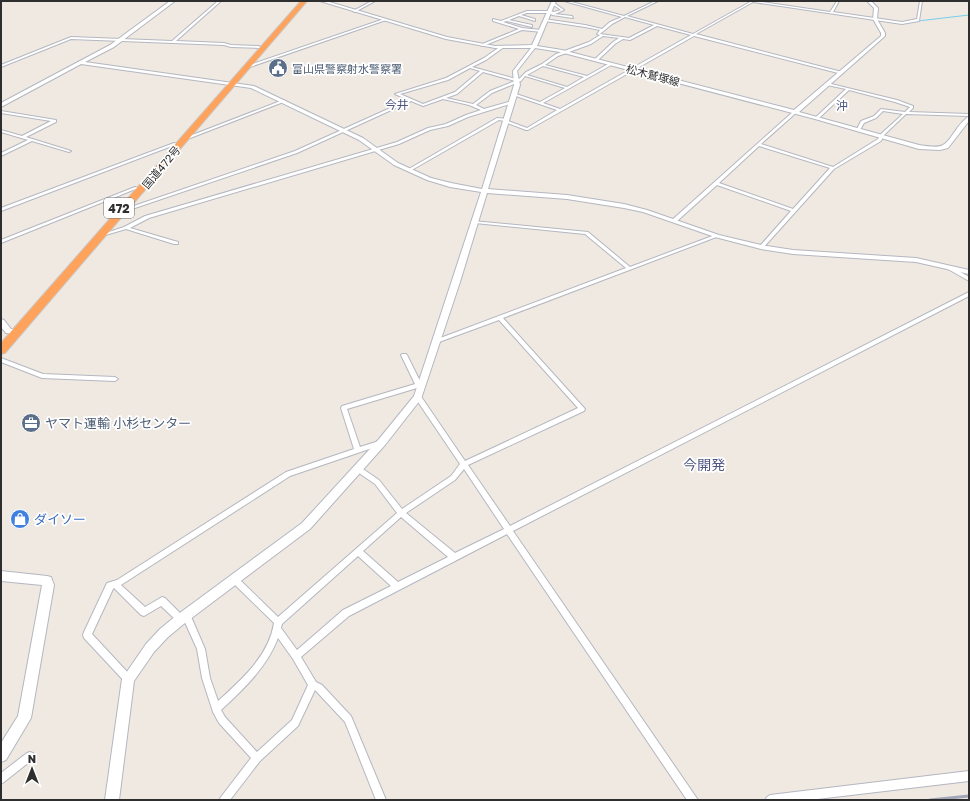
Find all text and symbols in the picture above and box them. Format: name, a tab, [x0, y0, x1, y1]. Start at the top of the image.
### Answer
public building icon: 富山県警察射水警察署	[267, 57, 289, 79]
place label: 富山県警察射水警察署	[292, 62, 402, 75]
street label: 松木鷲塚線	[625, 62, 681, 88]
district label: 今井	[385, 97, 409, 112]
district label: 沖	[836, 98, 848, 113]
street label: 国道472号	[139, 143, 183, 191]
road number: 472	[104, 198, 134, 218]
office icon: ヤマト運輸 小杉センター	[20, 412, 42, 434]
place label: ヤマト運輸 小杉センター	[45, 415, 191, 431]
district label: 今開発	[683, 456, 725, 473]
shop icon: ダイソー	[9, 508, 31, 530]
place label: ダイソー	[34, 511, 86, 527]
north arrow	[12, 749, 52, 789]
text: N	[28, 752, 36, 765]

